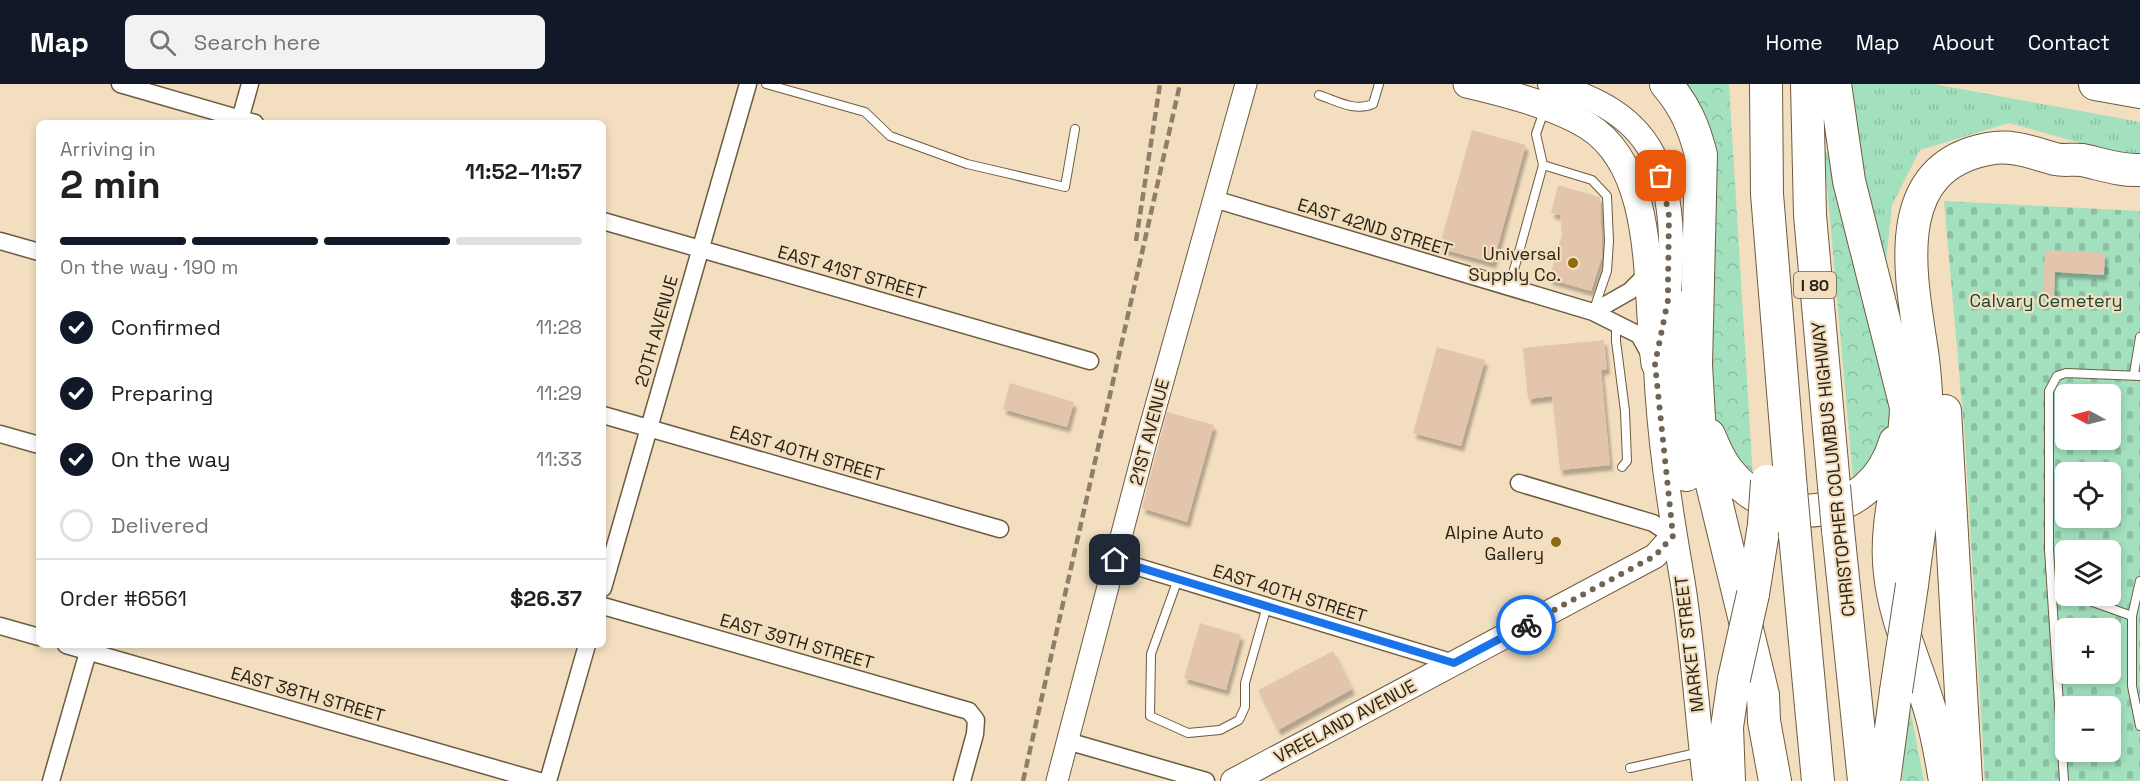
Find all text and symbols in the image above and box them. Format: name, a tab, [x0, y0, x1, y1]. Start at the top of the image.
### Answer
search box	[125, 15, 545, 69]
text: Map	[30, 24, 89, 60]
icon: search	[146, 26, 179, 59]
text: Search here	[194, 28, 321, 56]
text: Home	[1765, 29, 1823, 56]
text: Map	[1856, 29, 1900, 56]
text: About	[1933, 29, 1995, 56]
text: Contact	[2028, 29, 2110, 56]
text: Arriving in	[60, 136, 156, 162]
pin	[1635, 150, 1686, 201]
text: 11:52–11:57	[465, 157, 582, 185]
icon: bag	[1644, 159, 1677, 192]
text: 2 min	[60, 160, 161, 209]
street label: EAST 42ND STREET	[1295, 193, 1456, 262]
street label: EAST 41ST STREET	[775, 240, 929, 304]
place label: Universal Supply Co.	[1469, 242, 1561, 286]
text: On the way · 190 m	[60, 254, 238, 280]
marker: Universal Supply Co.	[1566, 256, 1580, 270]
road number: I 80	[1794, 272, 1836, 298]
street label: 20TH AVENUE	[629, 273, 683, 389]
park label: Calvary Cemetery	[1970, 289, 2122, 312]
icon: check	[60, 311, 93, 344]
text: Confirmed	[111, 313, 221, 341]
text: 11:28	[536, 314, 582, 340]
street label: CHRISTOPHER COLUMBUS HIGHWAY	[1806, 320, 1860, 618]
street label: 21ST AVENUE	[1124, 376, 1174, 488]
icon: check	[60, 377, 93, 410]
text: Preparing	[111, 379, 213, 407]
text: 11:29	[536, 380, 582, 406]
north arrow	[2055, 384, 2121, 450]
map controls	[2055, 384, 2121, 762]
street label: EAST 40TH STREET	[727, 420, 887, 486]
icon: check	[60, 443, 93, 476]
text: On the way	[111, 445, 230, 473]
text: 11:33	[536, 446, 582, 472]
button: locate	[2055, 462, 2121, 528]
text: Delivered	[111, 511, 209, 539]
place label: Alpine Auto Gallery	[1445, 521, 1544, 565]
pin	[1089, 534, 1140, 585]
marker: Alpine Auto Gallery	[1549, 535, 1563, 549]
button: layers	[2055, 540, 2121, 606]
icon: home	[1098, 543, 1131, 576]
street label: EAST 40TH STREET	[1210, 559, 1370, 627]
street label: MARKET STREET	[1669, 574, 1709, 714]
text: Order #6561	[60, 584, 187, 612]
text: $26.37	[510, 584, 582, 612]
courier	[1496, 595, 1556, 655]
street label: EAST 39TH STREET	[717, 608, 877, 674]
icon: bike	[1510, 609, 1543, 642]
button: +	[2055, 618, 2121, 684]
street label: EAST 38TH STREET	[228, 661, 388, 727]
street label: VREELAND AVENUE	[1270, 674, 1420, 768]
button: −	[2055, 696, 2121, 762]

